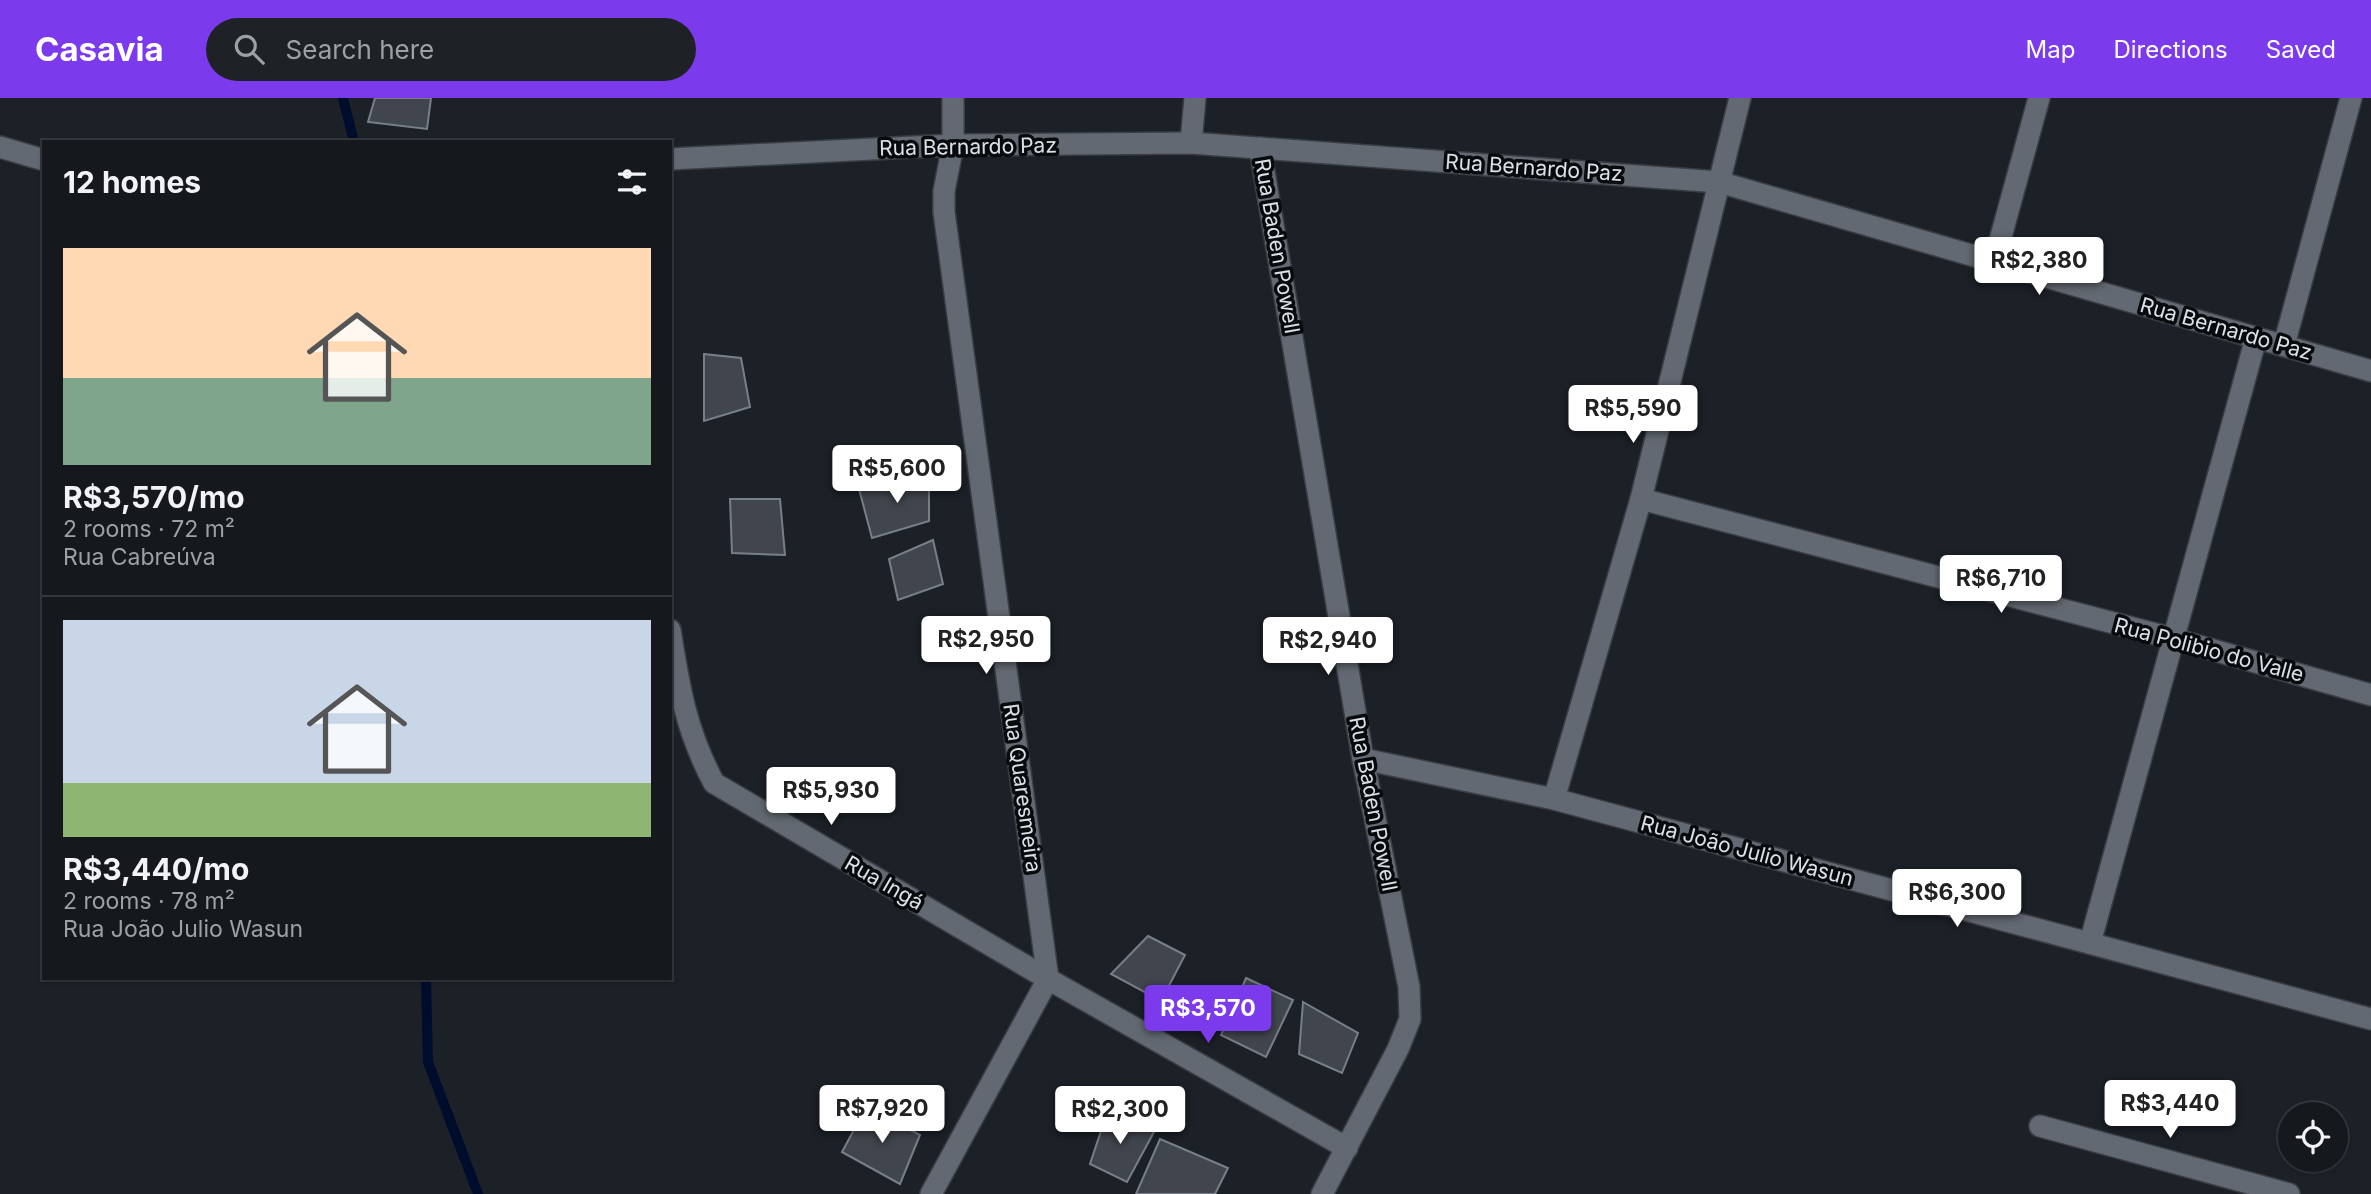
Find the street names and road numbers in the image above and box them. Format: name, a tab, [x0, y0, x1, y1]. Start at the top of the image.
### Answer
street label: Rua Bernardo Paz	[879, 132, 1057, 161]
street label: Rua Bernardo Paz	[1444, 149, 1624, 186]
street label: Rua Baden Powell	[1250, 156, 1305, 335]
street label: Rua Bernardo Paz	[2137, 292, 2315, 365]
street label: Rua Polibio do Valle	[2112, 612, 2307, 687]
street label: Rua Quaresmeira	[998, 702, 1047, 874]
street label: Rua Baden Powell	[1344, 714, 1403, 893]
street label: Rua João Julio Wasun	[1638, 810, 1856, 891]
street label: Rua Ingá	[841, 850, 928, 915]

